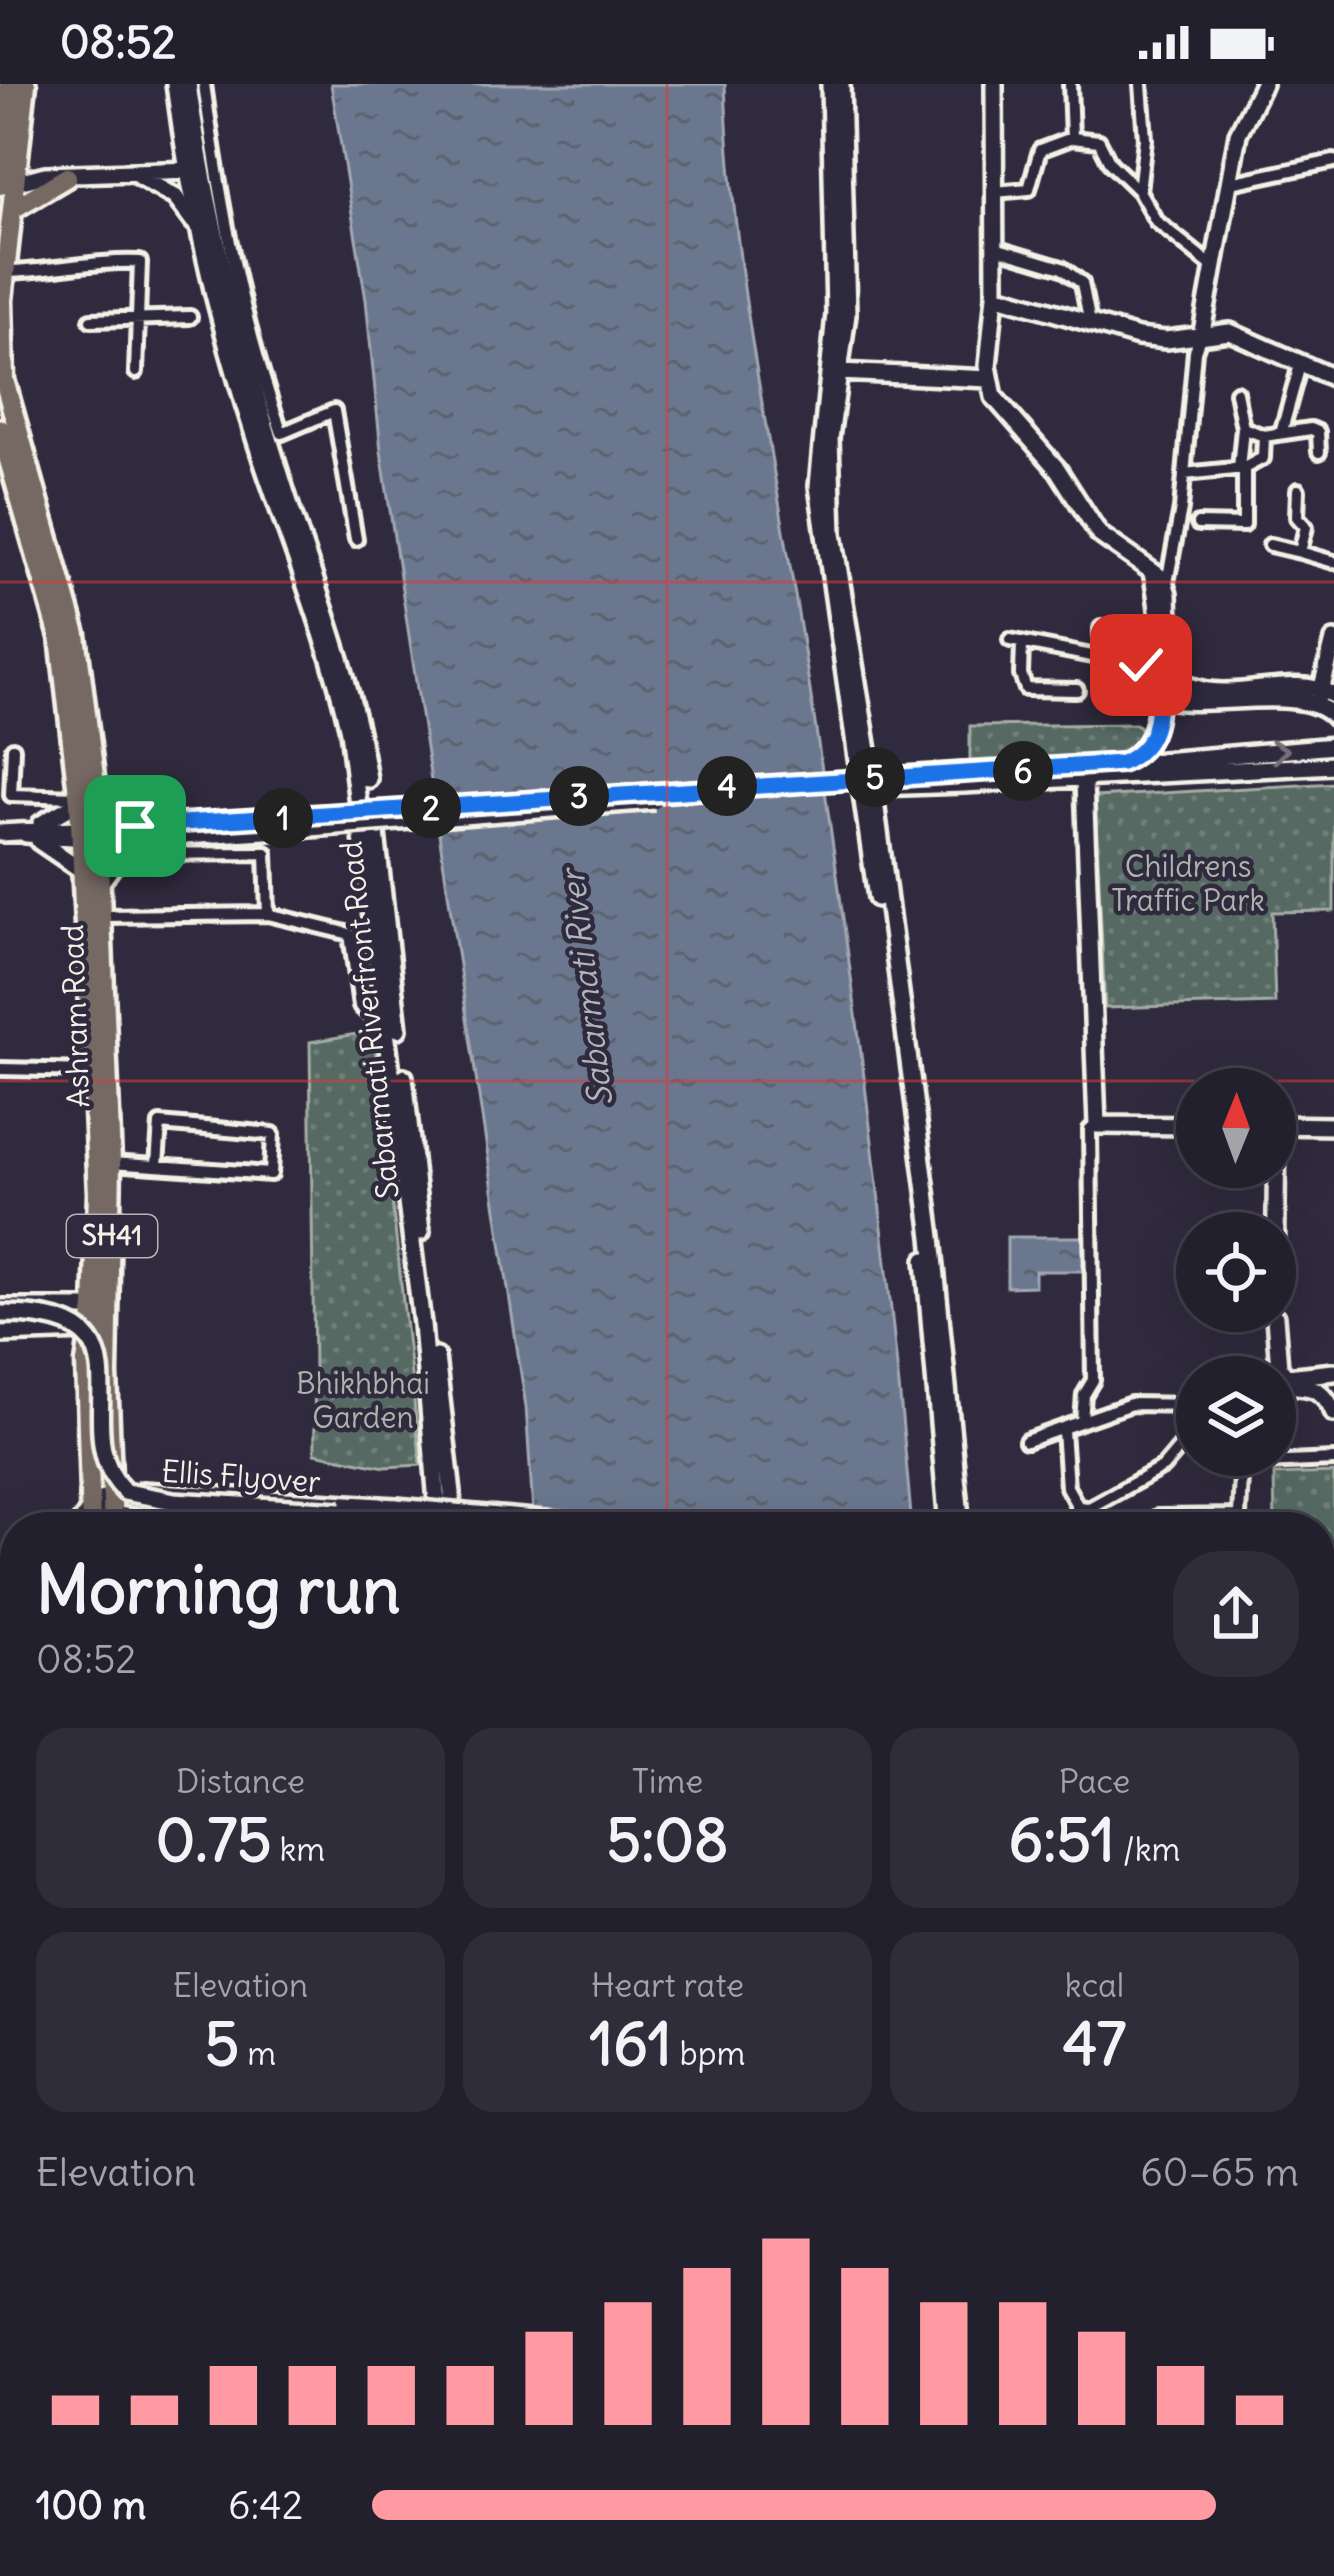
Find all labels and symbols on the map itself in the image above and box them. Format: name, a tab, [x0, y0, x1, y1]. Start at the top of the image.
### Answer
pin	[1090, 614, 1192, 716]
one-way arrow	[1271, 739, 1290, 764]
pin: 6	[993, 741, 1053, 801]
pin: 5	[845, 747, 905, 807]
pin: 4	[697, 756, 757, 816]
pin: 3	[549, 766, 609, 826]
pin	[84, 775, 186, 877]
pin: 2	[401, 778, 461, 838]
pin: 1	[253, 788, 313, 848]
street label: Sabarmati Riverfront Road	[331, 839, 407, 1201]
park label: Childrens Traffic Park	[1111, 847, 1265, 919]
water label: Sabarmati River	[550, 864, 621, 1108]
street label: Ashram Road	[53, 924, 97, 1108]
north arrow	[1176, 1068, 1296, 1188]
road number: SH41	[67, 1215, 157, 1257]
park label: Bhikhbhai Garden	[296, 1364, 430, 1436]
street label: Ellis Flyover	[160, 1451, 322, 1501]

